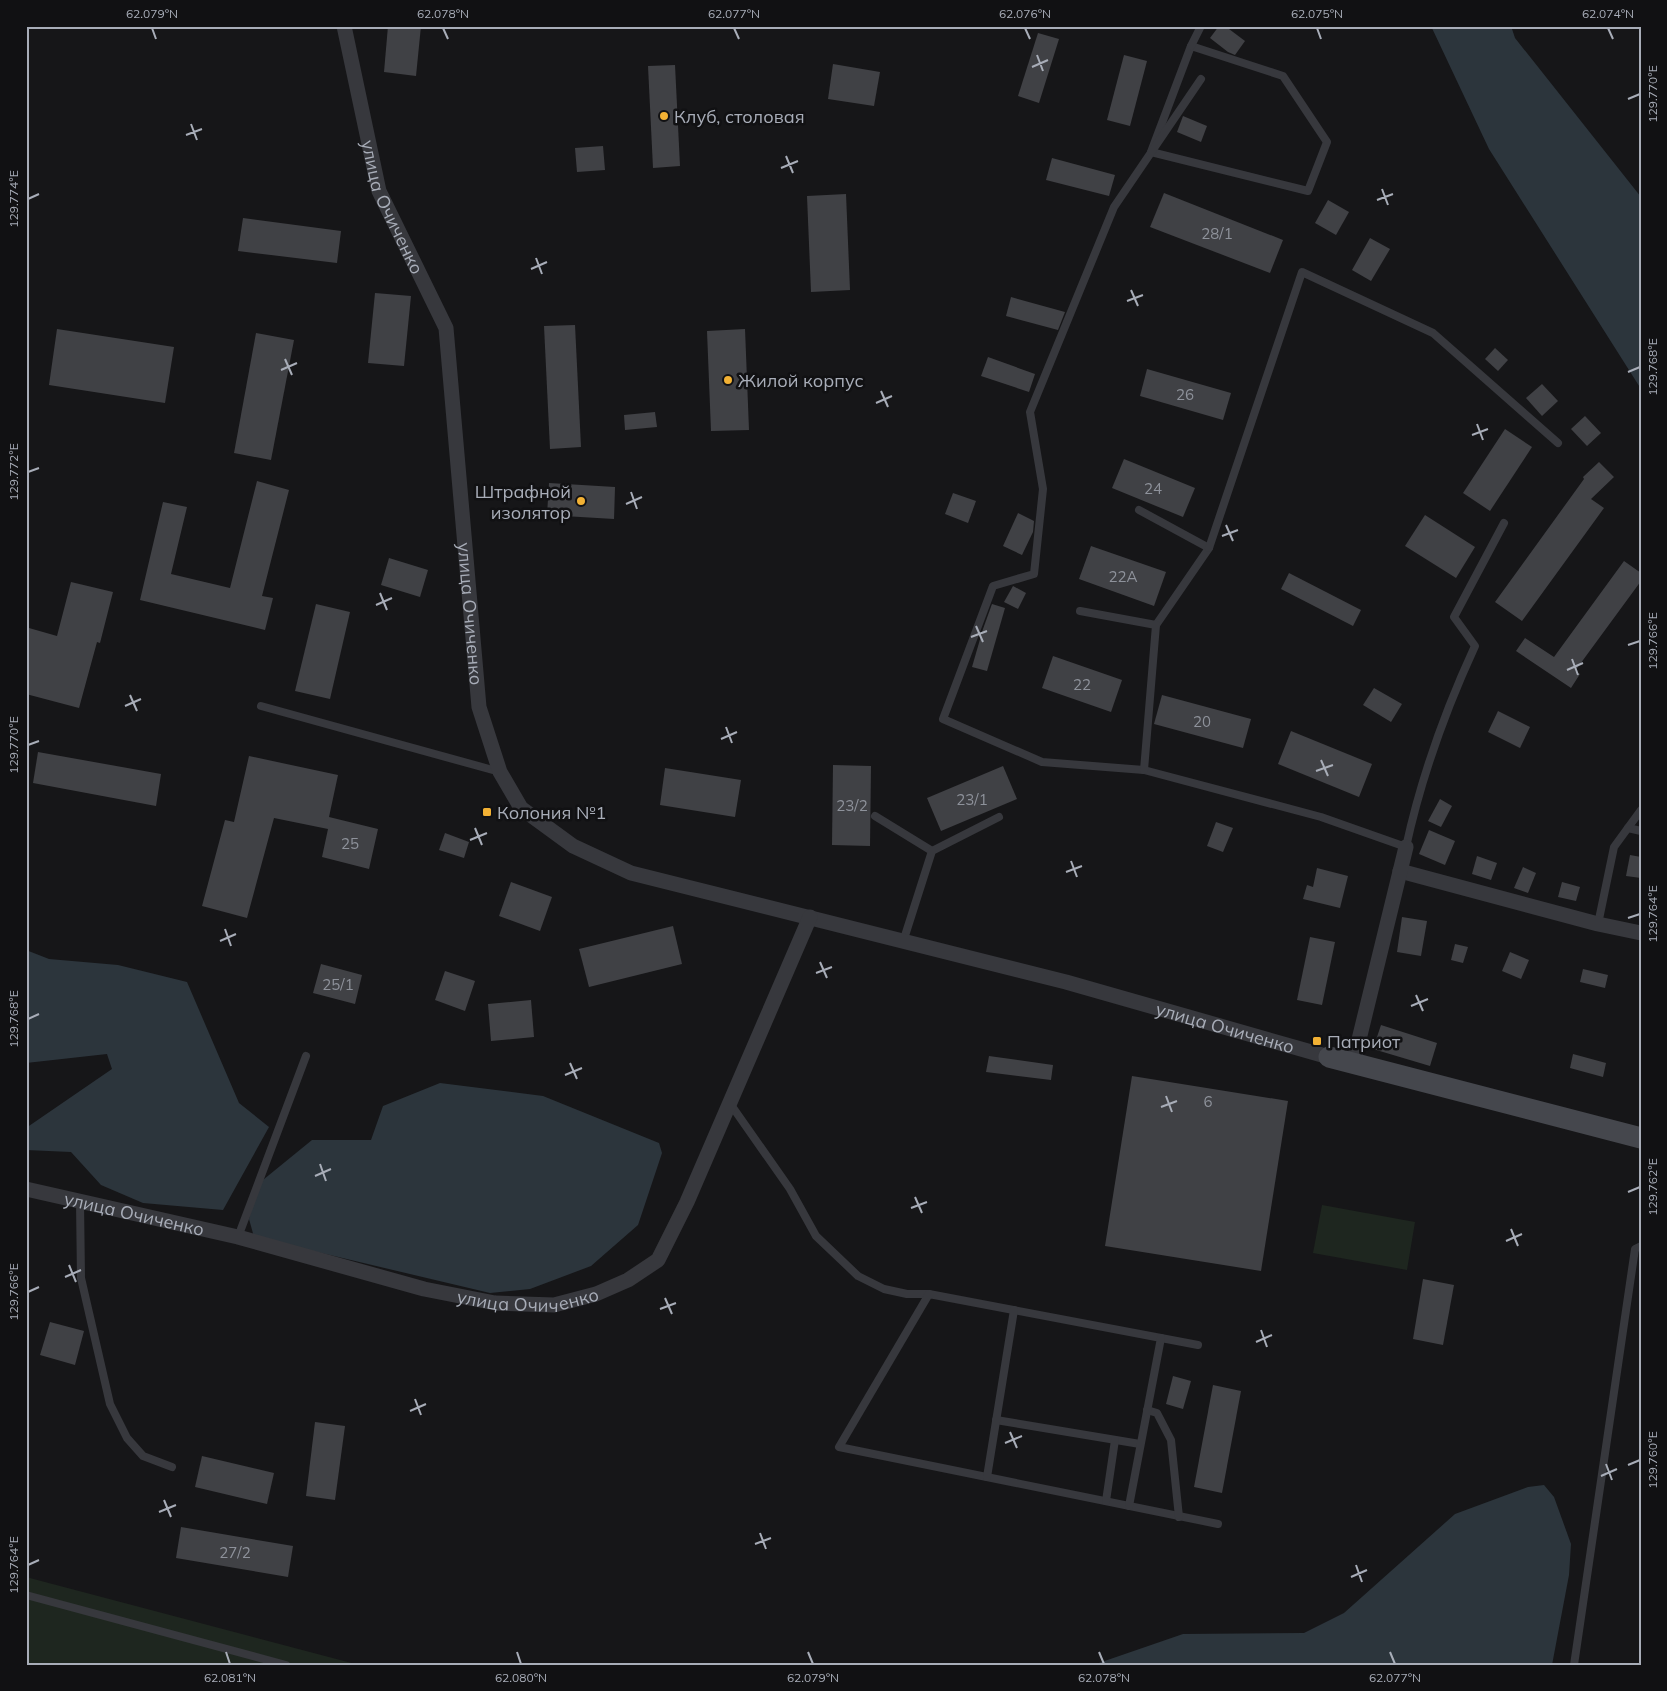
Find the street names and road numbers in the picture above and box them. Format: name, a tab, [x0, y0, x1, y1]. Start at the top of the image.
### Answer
street label: улица Очиченко	[357, 138, 429, 278]
street label: улица Очиченко	[453, 542, 489, 686]
street label: улица Очиченко	[1153, 997, 1297, 1058]
street label: улица Очиченко	[62, 1187, 207, 1241]
street label: улица Очиченко	[455, 1282, 601, 1317]

